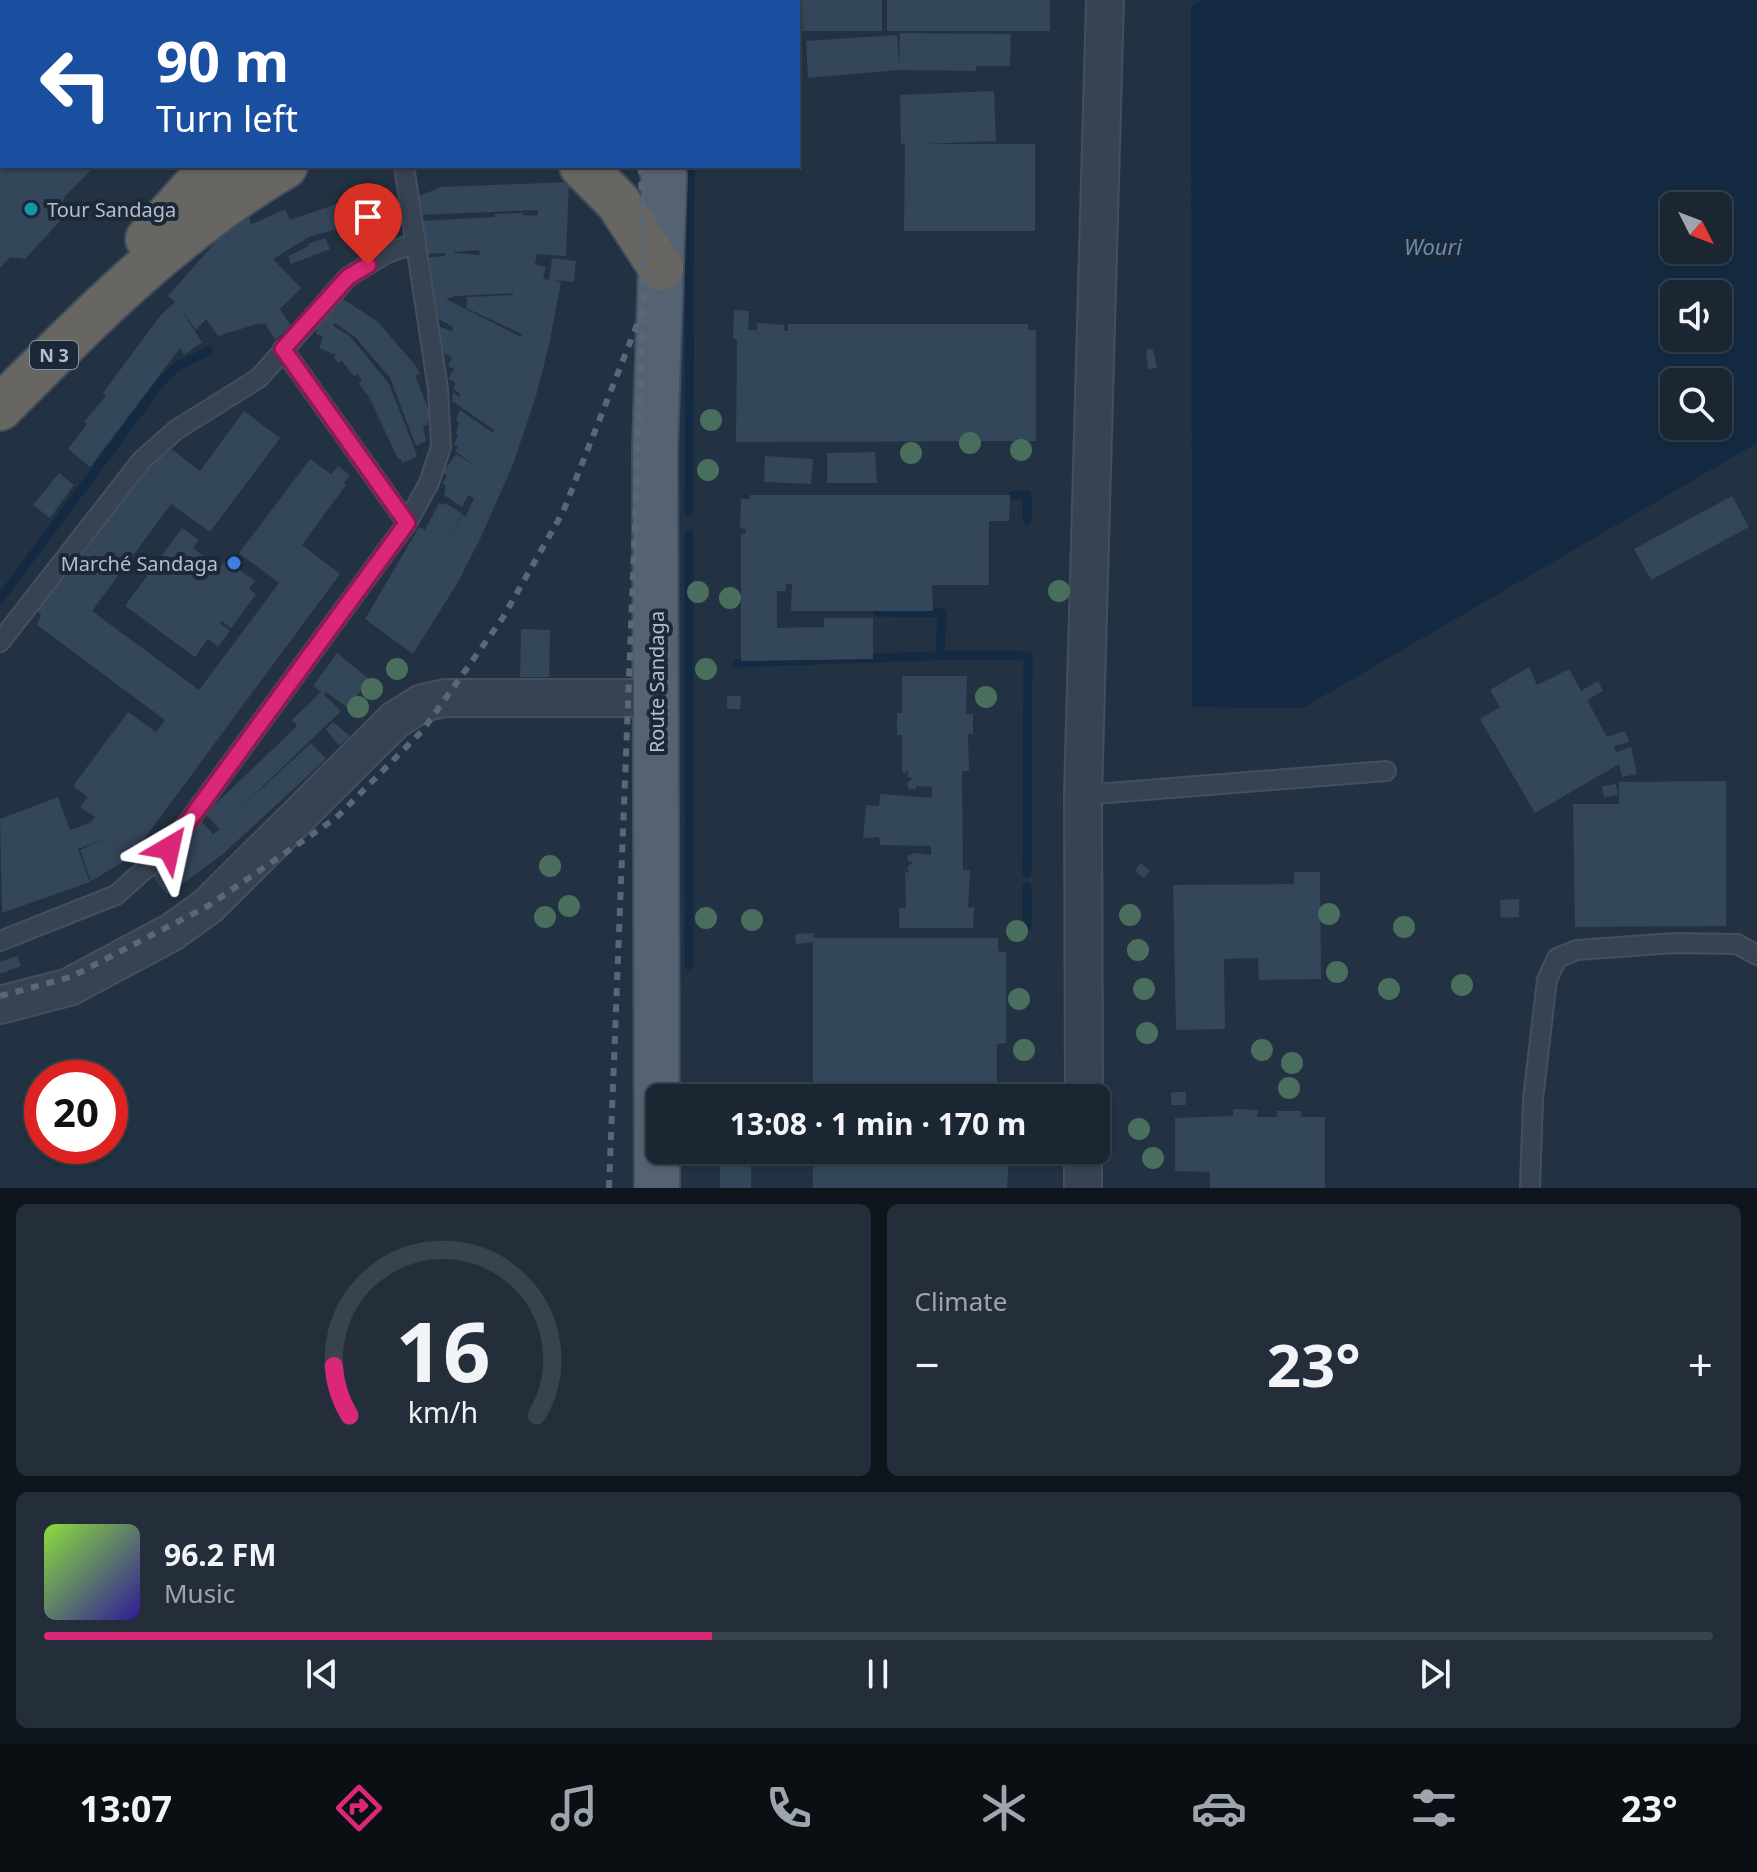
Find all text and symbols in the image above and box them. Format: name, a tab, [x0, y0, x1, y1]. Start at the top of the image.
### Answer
text: 90 m	[156, 22, 289, 98]
icon: left	[24, 32, 128, 136]
text: Turn left	[156, 94, 298, 143]
pin	[334, 183, 402, 265]
north arrow	[1660, 192, 1732, 264]
map controls	[1660, 192, 1732, 440]
icon: arrive	[346, 195, 390, 239]
place label: Tour Sandaga	[47, 196, 176, 223]
marker: Tour Sandaga	[22, 200, 40, 218]
water label: Wouri	[1404, 231, 1462, 261]
button: sound	[1660, 280, 1732, 352]
road number: N 3	[30, 341, 78, 369]
button: search	[1660, 368, 1732, 440]
place label: Marché Sandaga	[61, 550, 218, 577]
marker: Marché Sandaga	[225, 554, 243, 572]
street label: Route Sandaga	[643, 611, 670, 753]
position arrow	[127, 806, 211, 890]
speed limit sign: 20	[24, 1060, 128, 1164]
text: 13:08 · 1 min · 170 m	[730, 1103, 1026, 1144]
text: Climate	[915, 1283, 1007, 1319]
text: 16	[396, 1293, 491, 1406]
text: 23°	[1267, 1323, 1361, 1405]
text: −	[915, 1334, 940, 1394]
text: +	[1688, 1334, 1713, 1394]
text: km/h	[408, 1392, 478, 1431]
text: 96.2 FM	[164, 1534, 276, 1575]
text: Music	[164, 1575, 235, 1611]
icon: previous	[300, 1652, 344, 1696]
icon: pause	[856, 1652, 900, 1696]
icon: next	[1413, 1652, 1457, 1696]
icon: directions	[331, 1780, 387, 1836]
icon: music	[546, 1780, 602, 1836]
icon: phone	[761, 1780, 817, 1836]
icon: climate	[976, 1780, 1032, 1836]
icon: car	[1191, 1780, 1247, 1836]
icon: filters	[1406, 1780, 1462, 1836]
text: 13:07	[80, 1784, 172, 1833]
text: 23°	[1621, 1784, 1677, 1833]

